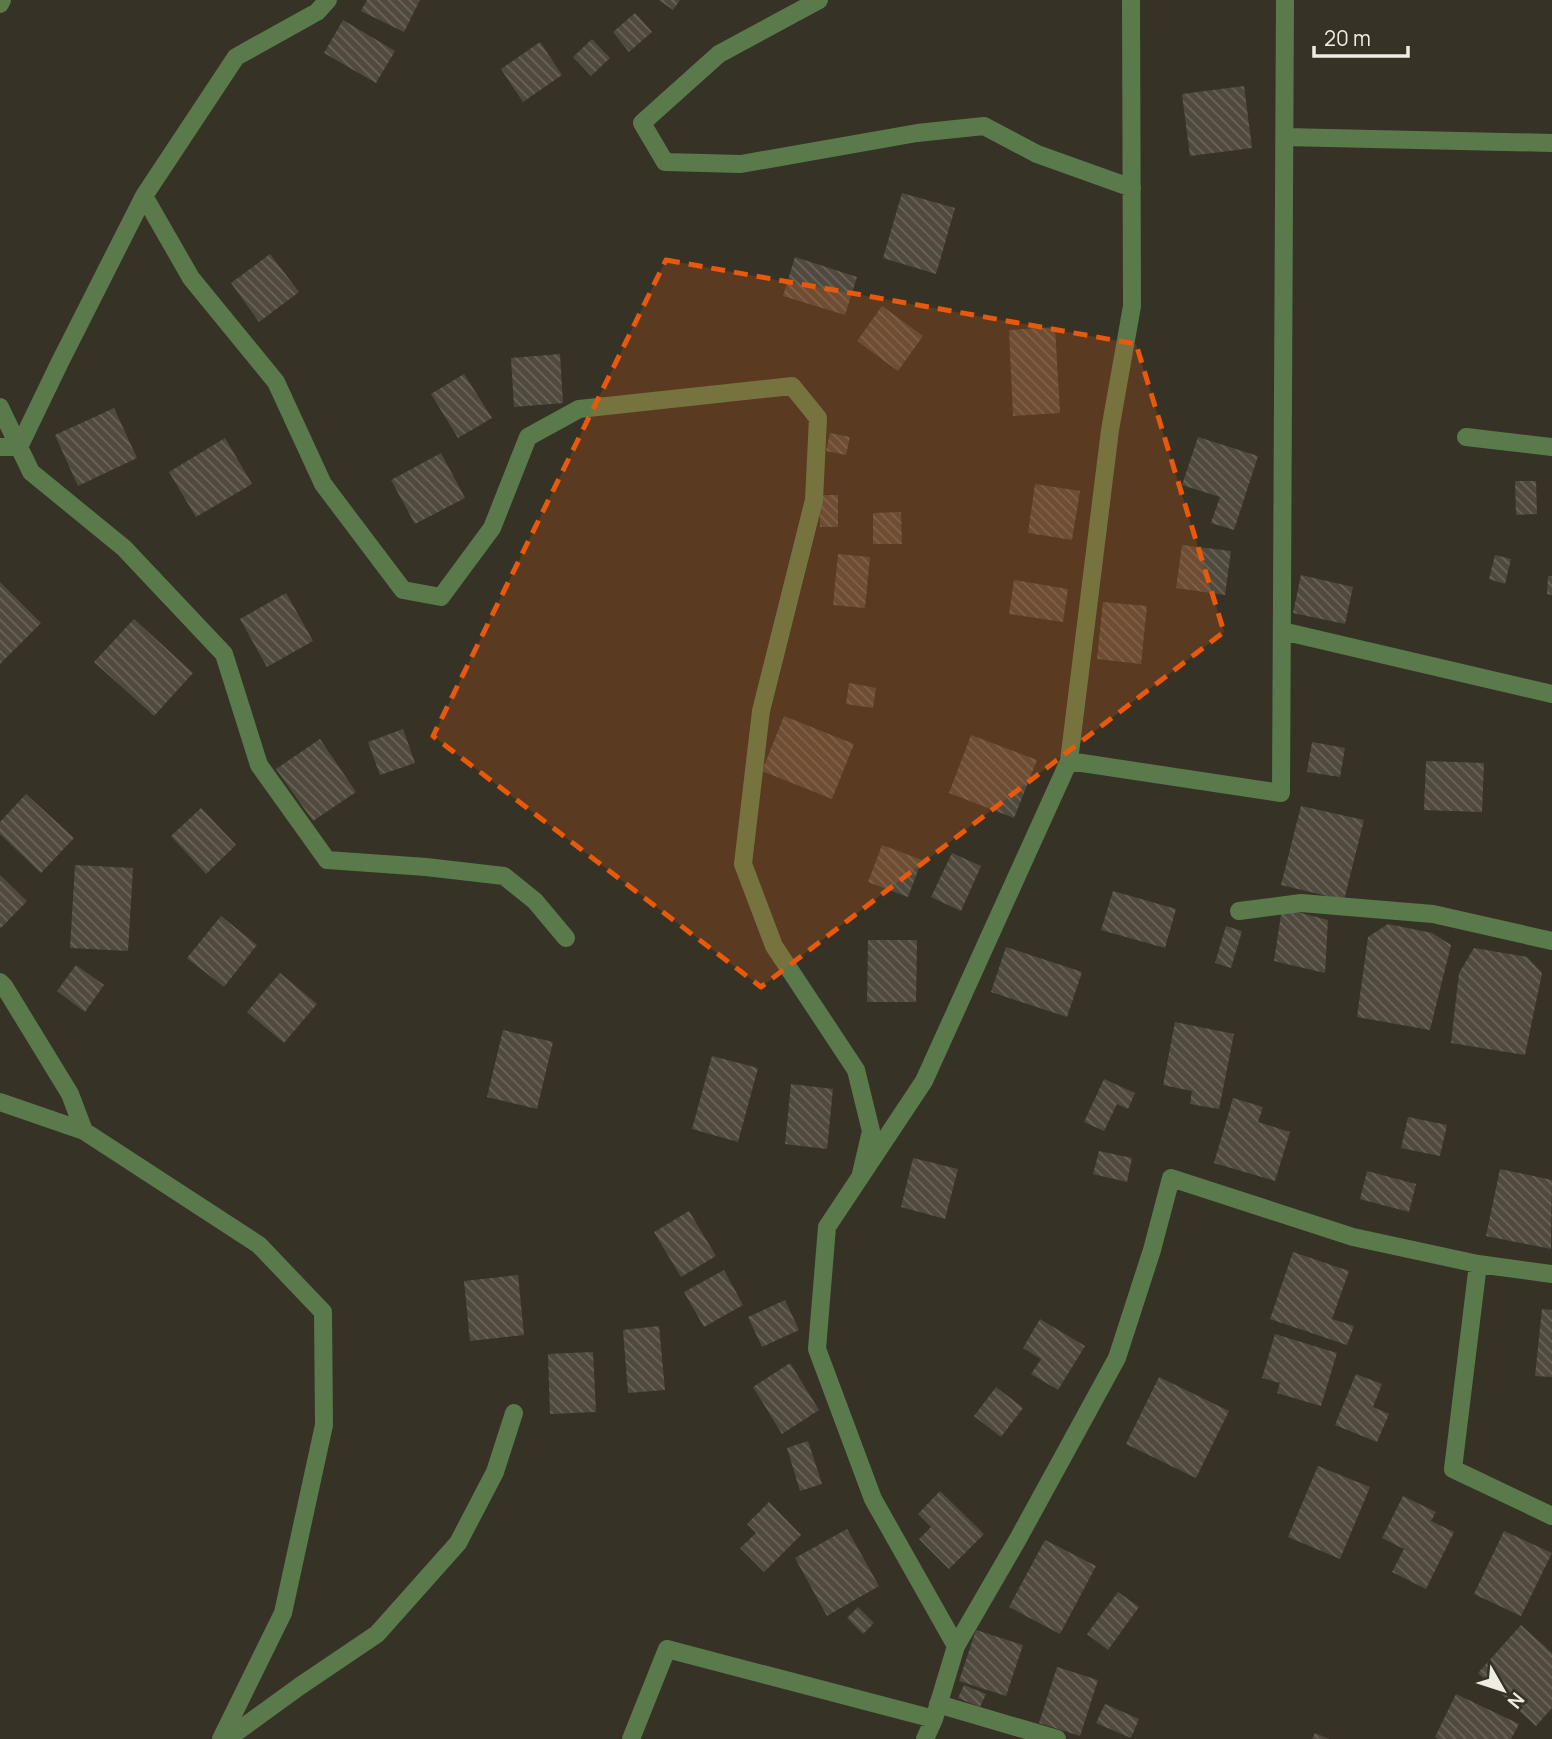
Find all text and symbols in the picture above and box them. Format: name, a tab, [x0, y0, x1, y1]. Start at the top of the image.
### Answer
scale bar	[1314, 14, 1408, 58]
text: 20 m	[1324, 24, 1371, 52]
north arrow	[1468, 1655, 1538, 1725]
text: N	[1502, 1687, 1531, 1714]

